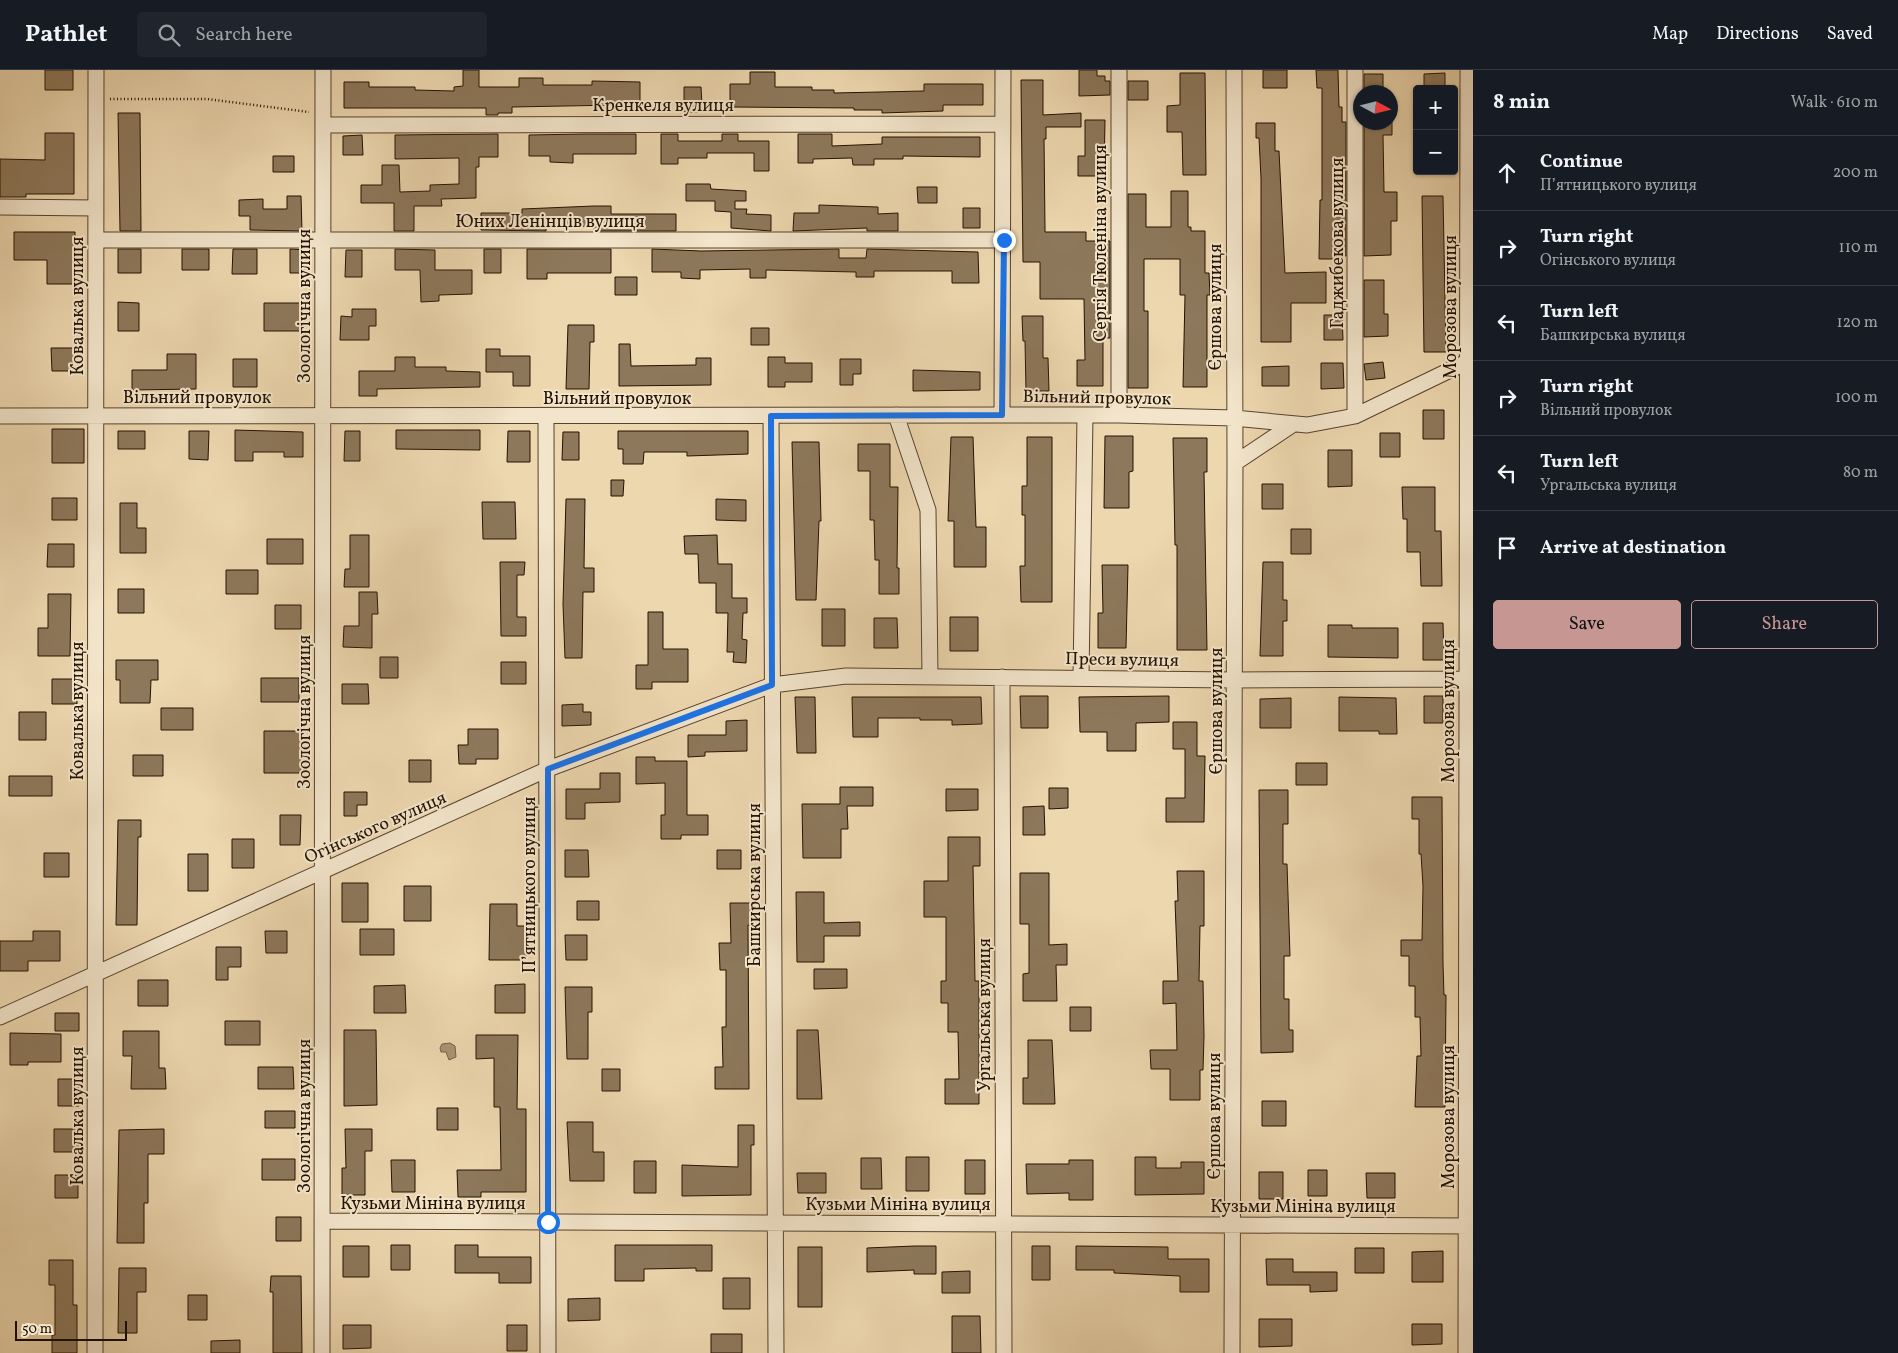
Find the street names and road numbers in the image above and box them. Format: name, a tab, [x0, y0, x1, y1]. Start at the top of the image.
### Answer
street label: Кренкеля вулиця	[592, 94, 734, 119]
street label: Сергія Тюленіна вулиця	[1089, 145, 1114, 341]
street label: Гаджибекова вулиця	[1326, 157, 1351, 329]
street label: Юних Ленінців вулиця	[455, 210, 645, 235]
street label: Зоологічна вулиця	[293, 229, 318, 383]
street label: Морозова вулиця	[1439, 235, 1464, 379]
street label: Ковалька вулиця	[66, 237, 91, 375]
street label: Єршова вулиця	[1204, 244, 1229, 370]
street label: Вільний провулок	[1022, 385, 1172, 412]
street label: Вільний провулок	[123, 386, 272, 411]
street label: Вільний провулок	[543, 387, 692, 412]
street label: Зоологічна вулиця	[293, 635, 318, 789]
street label: Морозова вулиця	[1437, 639, 1462, 783]
street label: Ковалька вулиця	[66, 642, 91, 780]
street label: Преси вулиця	[1065, 647, 1179, 674]
street label: Єршова вулиця	[1205, 648, 1230, 774]
street label: Огінського вулиця	[301, 786, 451, 871]
street label: П’ятницького вулиця	[518, 797, 543, 973]
street label: Башкирська вулиця	[743, 803, 768, 967]
street label: Ургальська вулиця	[973, 938, 998, 1092]
street label: Зоологічна вулиця	[293, 1039, 318, 1193]
street label: Морозова вулиця	[1437, 1045, 1462, 1189]
street label: Ковалька вулиця	[66, 1047, 91, 1185]
street label: Єршова вулиця	[1203, 1053, 1228, 1179]
street label: Кузьми Мініна вулиця	[340, 1192, 526, 1217]
street label: Кузьми Мініна вулиця	[805, 1193, 991, 1218]
street label: Кузьми Мініна вулиця	[1210, 1195, 1396, 1220]

